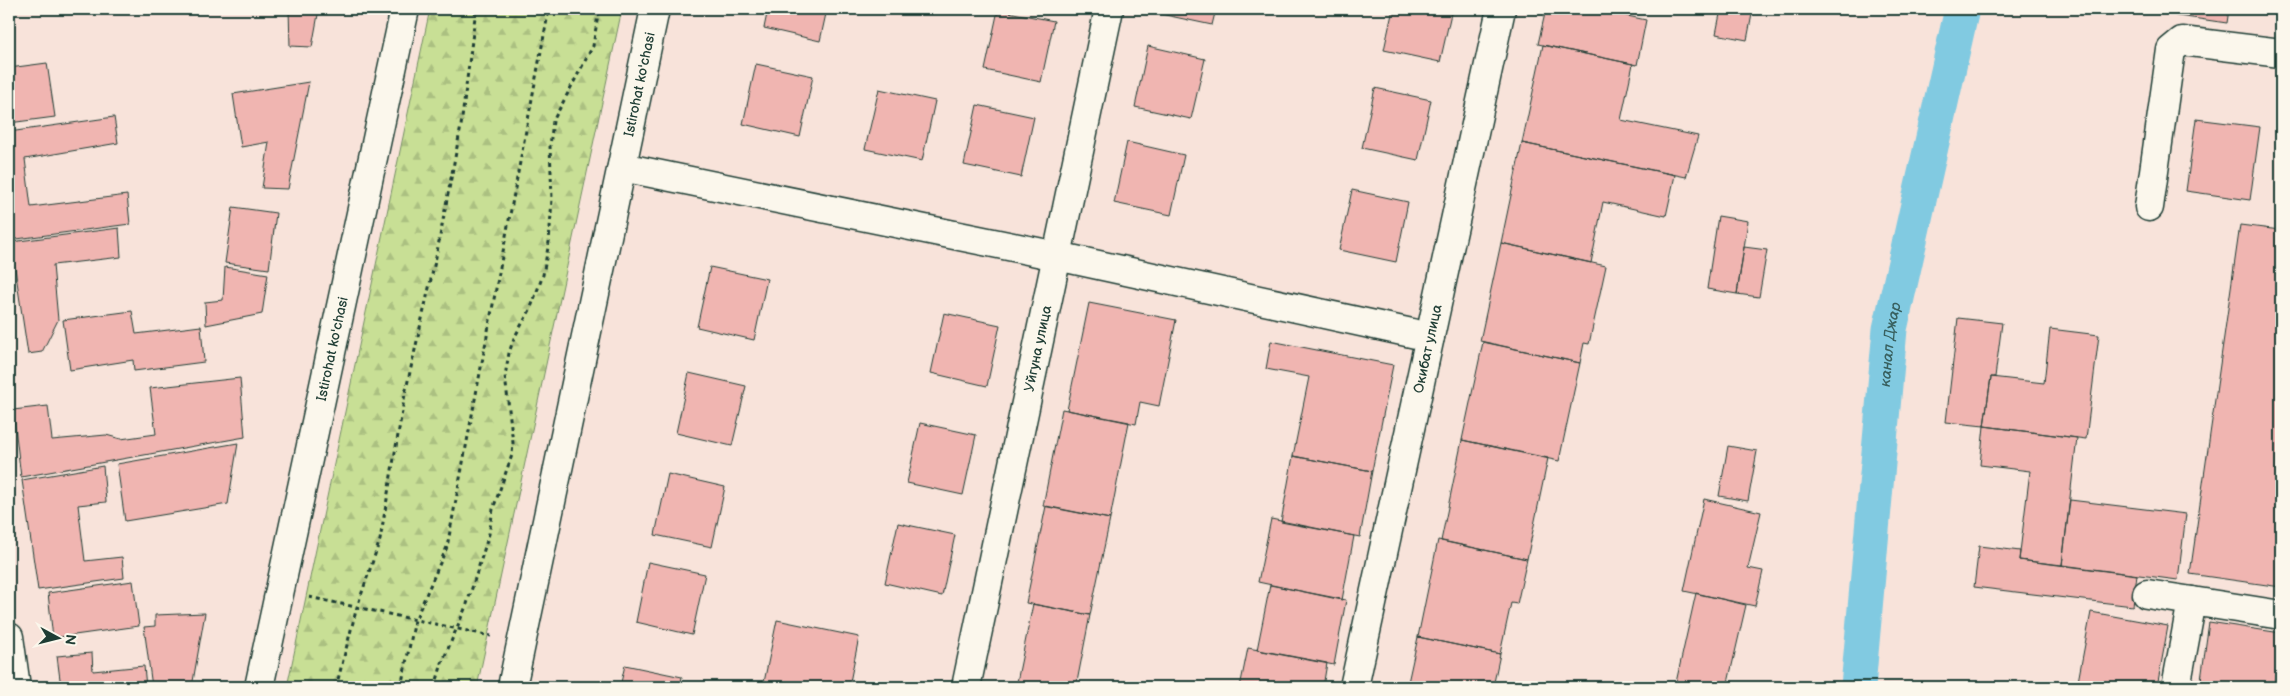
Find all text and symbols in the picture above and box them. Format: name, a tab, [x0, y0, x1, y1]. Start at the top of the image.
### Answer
street label: Istirohat ko'chasi	[620, 31, 659, 138]
street label: Istirohat ko'chasi	[313, 295, 352, 402]
water label: канал Джар	[1876, 300, 1906, 388]
street label: Окибат улица	[1410, 302, 1446, 395]
street label: Уйгуна улица	[1021, 303, 1055, 393]
north arrow	[32, 614, 82, 664]
text: N	[61, 633, 79, 646]

